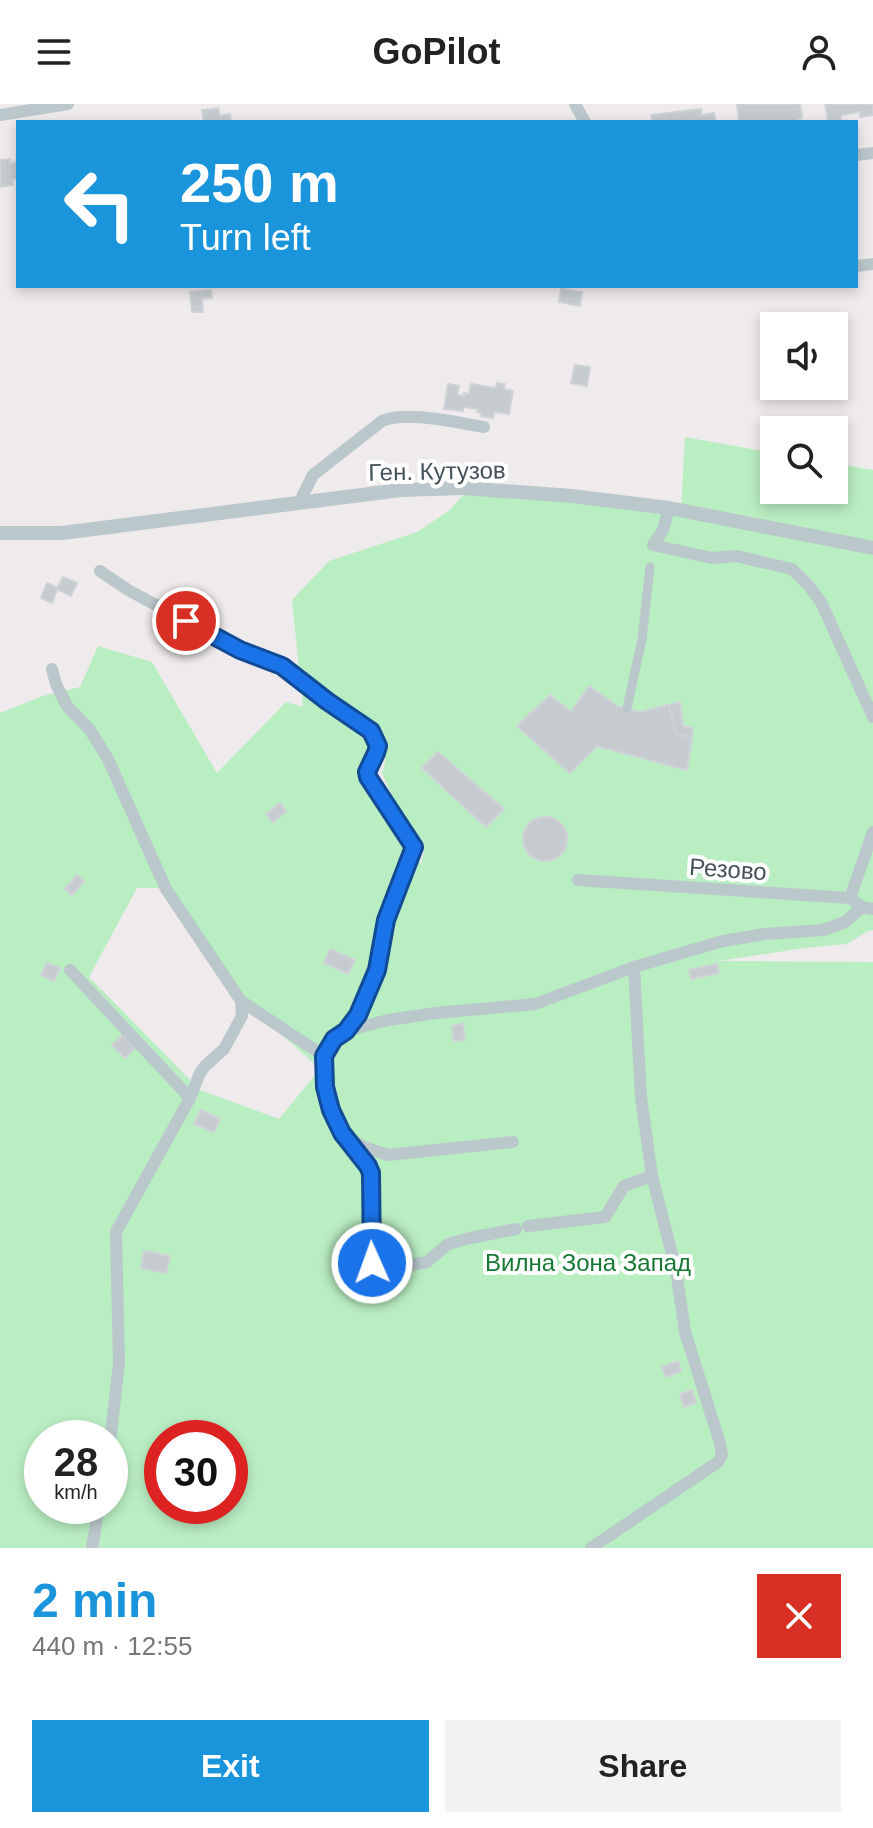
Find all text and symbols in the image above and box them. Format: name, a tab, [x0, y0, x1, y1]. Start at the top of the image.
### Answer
icon: menu	[32, 30, 76, 74]
icon: person	[797, 30, 841, 74]
text: GoPilot	[373, 31, 501, 72]
text: 250 m	[180, 151, 339, 214]
icon: left	[48, 152, 152, 256]
text: Turn left	[180, 217, 311, 258]
map controls	[760, 312, 848, 504]
button: sound	[760, 312, 848, 400]
button: search	[760, 416, 848, 504]
street label: Ген. Кутузов	[368, 456, 506, 486]
pin	[152, 587, 220, 655]
icon: arrive	[164, 599, 208, 643]
street label: Резово	[688, 853, 768, 885]
position arrow	[330, 1221, 414, 1305]
park label: Вилна Зона Запад	[485, 1249, 691, 1276]
speed limit sign: 30	[144, 1420, 248, 1524]
text: 28	[54, 1440, 98, 1484]
text: km/h	[54, 1481, 98, 1503]
text: 2 min	[32, 1574, 157, 1627]
button: close	[757, 1574, 841, 1658]
text: 440 m · 12:55	[32, 1631, 192, 1661]
button: Exit	[32, 1720, 429, 1812]
button: Share	[445, 1720, 841, 1812]

